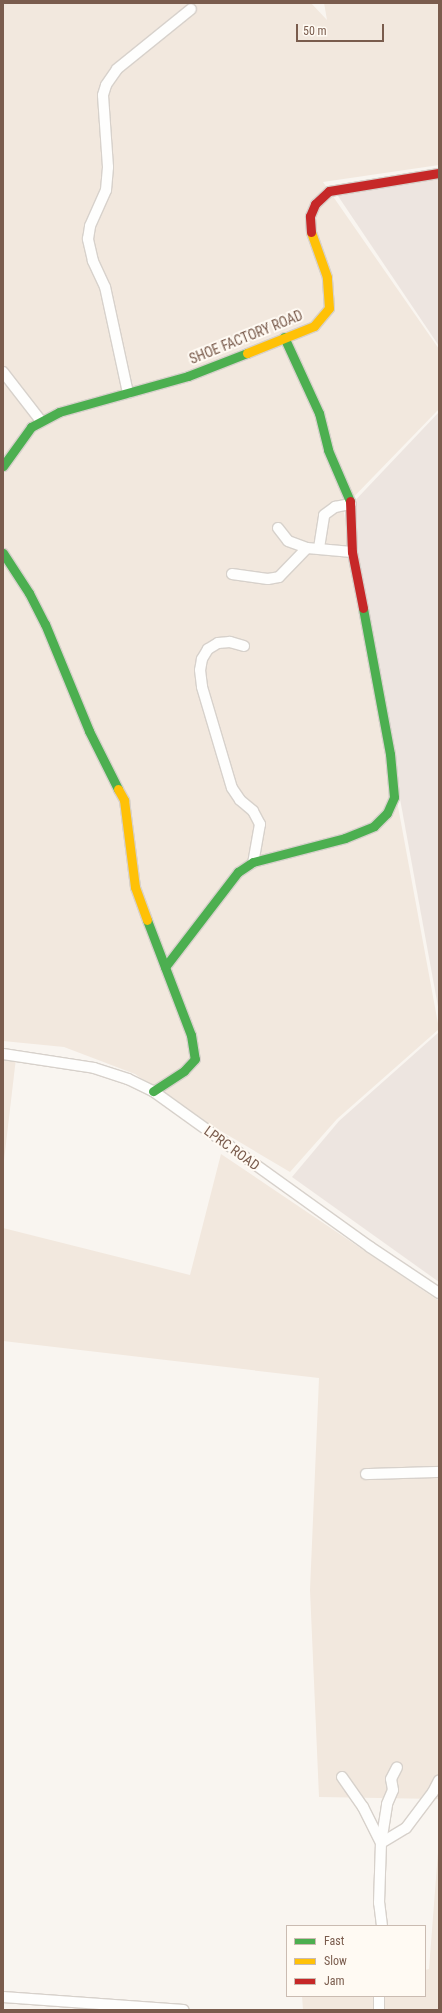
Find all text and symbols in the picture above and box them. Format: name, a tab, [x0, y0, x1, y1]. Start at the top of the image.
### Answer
scale bar	[298, 16, 386, 42]
text: 50 m	[303, 24, 327, 38]
street label: SHOE FACTORY ROAD	[187, 307, 305, 367]
street label: LPRC ROAD	[201, 1122, 263, 1174]
legend	[286, 1925, 426, 1997]
text: Fast	[324, 1934, 344, 1948]
text: Slow	[324, 1954, 347, 1968]
text: Jam	[324, 1974, 345, 1988]

